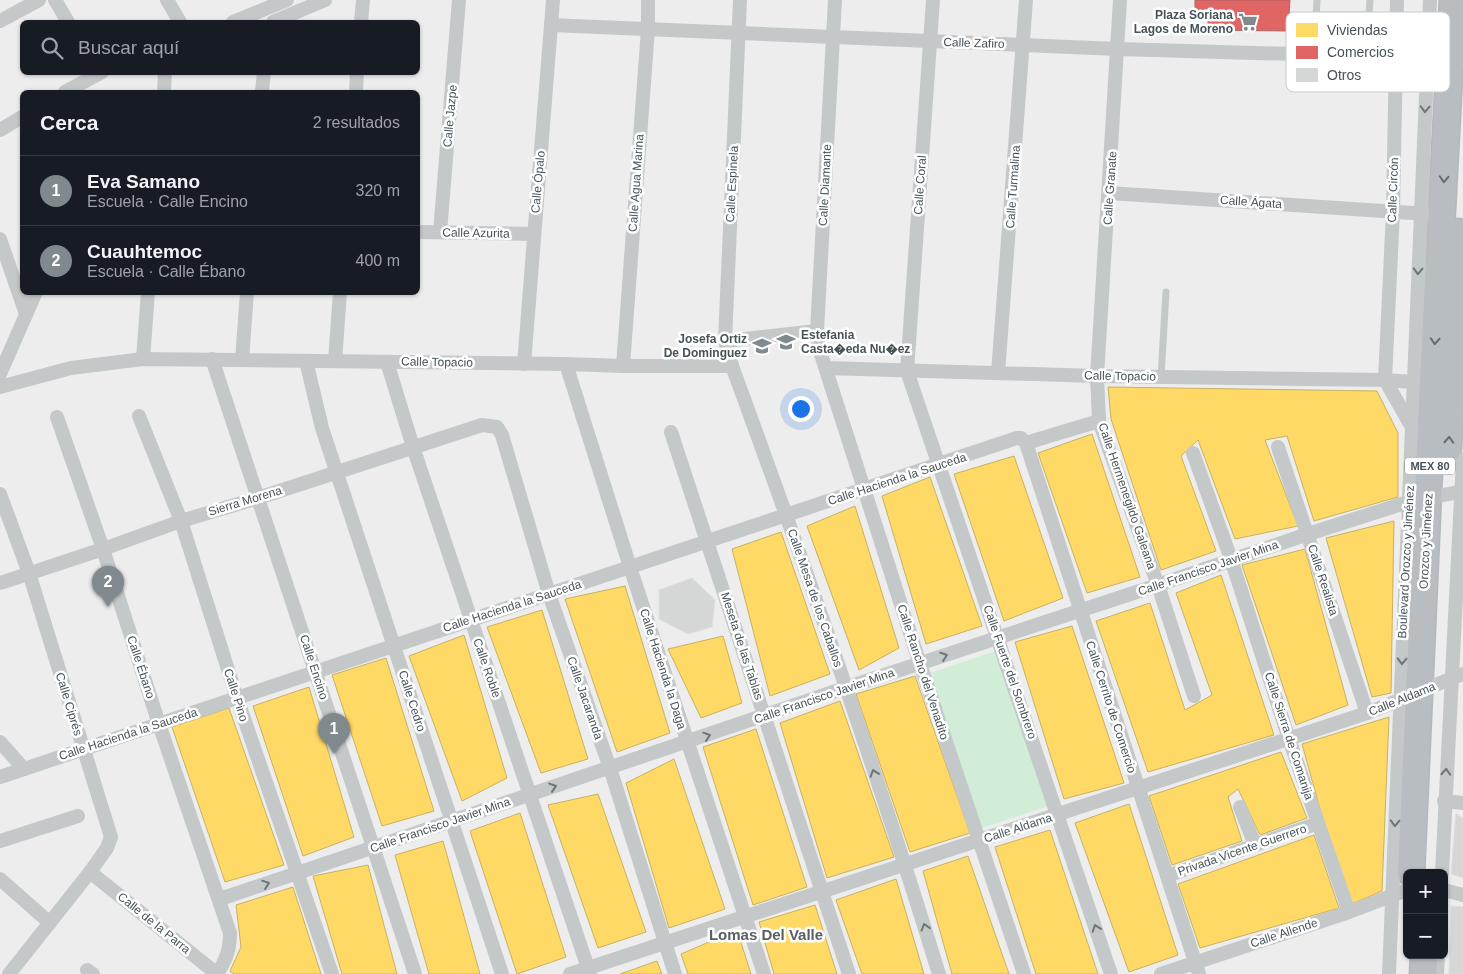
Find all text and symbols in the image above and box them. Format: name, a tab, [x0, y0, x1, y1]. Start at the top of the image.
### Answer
place label: Plaza Soriana Lagos de Moreno	[1134, 8, 1233, 36]
supermarket icon: Plaza Soriana Lagos de Moreno	[1237, 11, 1259, 33]
legend	[1286, 12, 1450, 92]
search box	[20, 20, 420, 75]
text: Viviendas	[1327, 22, 1387, 38]
icon: search	[38, 34, 66, 62]
street label: Calle Zafiro	[943, 35, 1005, 51]
text: Buscar aquí	[78, 37, 179, 58]
text: Comercios	[1327, 44, 1394, 60]
text: Otros	[1327, 67, 1361, 83]
street label: Calle Jazpe	[440, 84, 460, 148]
one-way arrow	[1420, 105, 1430, 113]
text: Cerca	[40, 111, 98, 134]
text: 2 resultados	[313, 114, 400, 131]
street label: Calle Agua Marina	[626, 133, 646, 232]
street label: Calle Diamante	[816, 143, 834, 226]
street label: Calle Espinela	[723, 145, 741, 223]
street label: Calle Turmalina	[1003, 145, 1023, 229]
street label: Calle Ópalo	[527, 150, 548, 214]
street label: Calle Granate	[1100, 150, 1120, 225]
street label: Calle Coral	[911, 155, 929, 215]
street label: Calle Circón	[1385, 157, 1401, 223]
text: Eva Samano	[87, 171, 200, 192]
one-way arrow	[1438, 175, 1449, 183]
text: 1	[52, 182, 60, 199]
text: 320 m	[356, 182, 400, 199]
street label: Calle Ágata	[1220, 192, 1283, 211]
text: Escuela · Calle Encino	[87, 193, 248, 210]
street label: Calle Azurita	[442, 225, 510, 241]
text: Cuauhtemoc	[87, 241, 202, 262]
text: 2	[52, 252, 60, 269]
text: 400 m	[356, 252, 400, 269]
text: Escuela · Calle Ébano	[87, 263, 245, 280]
one-way arrow	[1413, 267, 1424, 275]
place label: Estefania Casta�eda Nu�ez	[801, 328, 910, 356]
school or university icon: Estefania Casta�eda Nu�ez	[775, 331, 797, 353]
place label: Josefa Ortiz De Dominguez	[664, 332, 747, 360]
school or university icon: Josefa Ortiz De Dominguez	[751, 335, 773, 357]
one-way arrow	[1430, 337, 1441, 345]
street label: Calle Topacio	[401, 354, 473, 370]
street label: Calle Topacio	[1084, 368, 1156, 384]
your location	[788, 396, 814, 422]
street label: Calle Hermenegildo Galeana	[1095, 421, 1159, 571]
one-way arrow	[1443, 435, 1454, 443]
street label: Calle Hacienda la Sauceda	[826, 450, 968, 508]
road number: MEX 80	[1405, 458, 1455, 474]
street label: Sierra Morena	[207, 483, 284, 519]
street label: Boulevard Orozco y Jiménez	[1395, 485, 1417, 639]
street label: Orozco y Jiménez	[1416, 493, 1436, 589]
street label: Calle Mesa de los Caballos	[785, 527, 845, 669]
street label: Calle Francisco Javier Mina	[1136, 537, 1280, 599]
street label: Calle Realista	[1305, 543, 1341, 618]
pin: 2	[92, 566, 124, 607]
street label: Calle Hacienda la Sauceda	[441, 577, 583, 635]
street label: Meseta de las Tablas	[718, 590, 766, 702]
street label: Calle Rancho del Venadito	[894, 603, 952, 742]
street label: Calle Fuerte del Sombrero	[980, 603, 1040, 741]
street label: Calle Hacienda la Daga	[637, 607, 689, 731]
street label: Calle Ébano	[124, 633, 159, 701]
street label: Calle Encino	[297, 633, 331, 702]
street label: Calle Roble	[470, 636, 504, 700]
street label: Calle Cerrito de Comercio	[1083, 639, 1139, 775]
one-way arrow	[939, 652, 947, 662]
street label: Calle Jacaranda	[564, 655, 606, 742]
one-way arrow	[1396, 657, 1407, 665]
street label: Calle Francisco Javier Mina	[752, 665, 896, 727]
street label: Calle Pino	[221, 667, 251, 723]
street label: Calle Cedro	[396, 669, 429, 734]
street label: Calle Sierra de Comanija	[1262, 670, 1316, 802]
street label: Calle Ciprés	[53, 671, 85, 737]
street label: Calle Aldama	[1367, 679, 1438, 719]
street label: Calle Hacienda la Sauceda	[57, 705, 199, 763]
pin: 1	[318, 713, 350, 754]
one-way arrow	[702, 732, 710, 742]
one-way arrow	[1441, 767, 1452, 775]
one-way arrow	[870, 769, 880, 778]
one-way arrow	[548, 783, 556, 793]
street label: Calle Francisco Javier Mina	[368, 794, 512, 856]
street label: Calle Aldama	[982, 810, 1054, 846]
one-way arrow	[1390, 819, 1401, 827]
street label: Privada Vicente Guerrero	[1176, 821, 1308, 879]
map controls	[1403, 869, 1448, 959]
button: +	[1403, 869, 1448, 914]
one-way arrow	[261, 879, 269, 889]
street label: Calle de la Parra	[115, 889, 193, 957]
button: −	[1403, 914, 1448, 959]
street label: Calle Allende	[1249, 915, 1320, 950]
one-way arrow	[920, 924, 930, 932]
one-way arrow	[1092, 924, 1102, 932]
district label: Lomas Del Valle	[709, 926, 823, 943]

